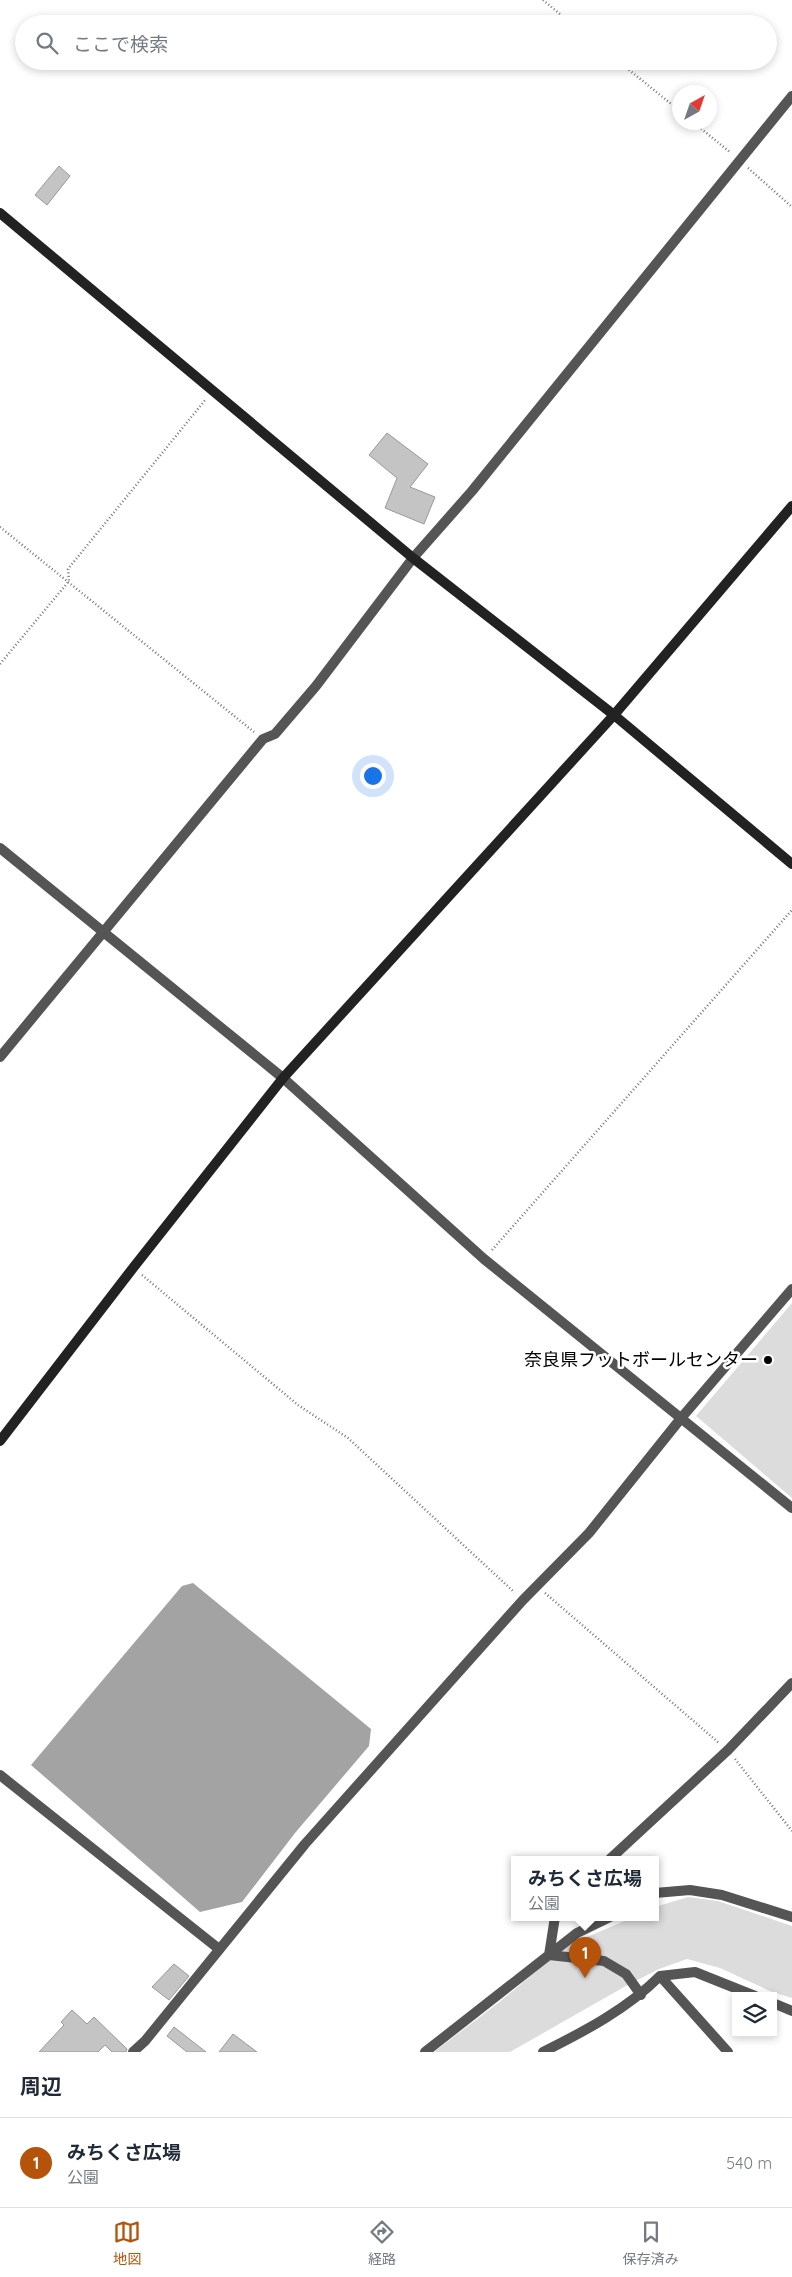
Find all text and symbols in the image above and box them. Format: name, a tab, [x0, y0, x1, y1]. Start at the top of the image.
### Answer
search box	[15, 15, 777, 70]
icon: search	[33, 29, 61, 57]
text: ここで検索	[73, 32, 168, 56]
north arrow	[672, 85, 717, 130]
your location	[360, 763, 386, 789]
place label: 奈良県フットボールセンター	[524, 1348, 758, 1371]
marker: 奈良県フットボールセンター	[762, 1354, 774, 1366]
popup	[511, 1856, 659, 1921]
text: みちくさ広場	[528, 1866, 642, 1890]
text: 公園	[528, 1893, 560, 1913]
pin: 1	[569, 1937, 601, 1978]
map controls	[732, 1992, 777, 2037]
button: layers	[732, 1992, 777, 2037]
text: 周辺	[20, 2073, 62, 2099]
text: みちくさ広場	[67, 2140, 181, 2164]
text: 1	[33, 2153, 39, 2173]
text: 540 m	[726, 2153, 772, 2173]
text: 公園	[67, 2167, 99, 2187]
tab: 地図	[113, 2218, 141, 2268]
tab: 経路	[368, 2218, 396, 2268]
tab: 保存済み	[623, 2218, 679, 2268]

